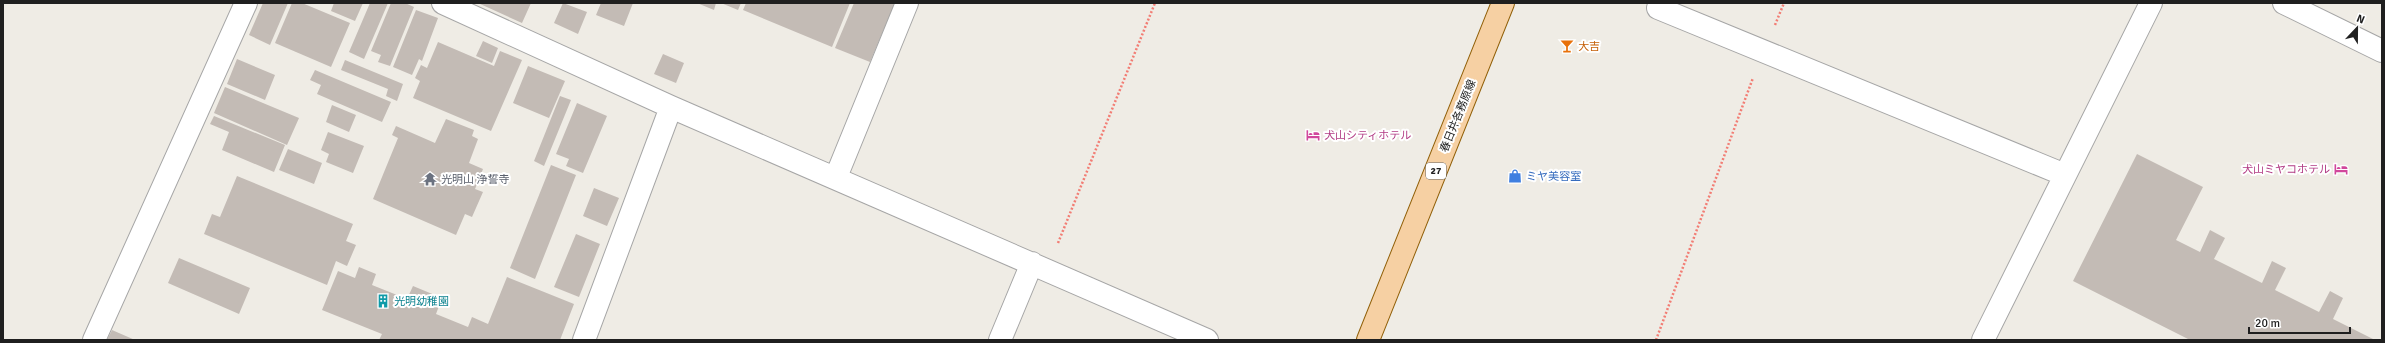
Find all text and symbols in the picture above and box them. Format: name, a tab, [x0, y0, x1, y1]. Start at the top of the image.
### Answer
north arrow	[2337, 8, 2377, 48]
text: N	[2355, 12, 2367, 27]
bar icon: 大吉	[1559, 38, 1575, 54]
place label: 大吉	[1578, 40, 1600, 53]
street label: 春日井各務原線	[1438, 78, 1478, 154]
hotel icon: 犬山シティホテル	[1305, 127, 1321, 143]
place label: 犬山シティホテル	[1324, 129, 1411, 142]
hotel icon: 犬山ミヤコホテル	[2333, 161, 2349, 177]
road number: 27	[1426, 163, 1446, 179]
place label: 犬山ミヤコホテル	[2242, 163, 2330, 176]
shop icon: ミヤ美容室	[1507, 168, 1523, 184]
place label: ミヤ美容室	[1526, 170, 1581, 183]
temple icon: 光明山 浄誓寺	[422, 171, 438, 187]
place label: 光明山 浄誓寺	[441, 173, 509, 186]
building icon: 光明幼稚園	[375, 293, 391, 309]
place label: 光明幼稚園	[394, 295, 449, 308]
scale bar	[2249, 309, 2350, 335]
text: 20 m	[2255, 316, 2280, 331]

